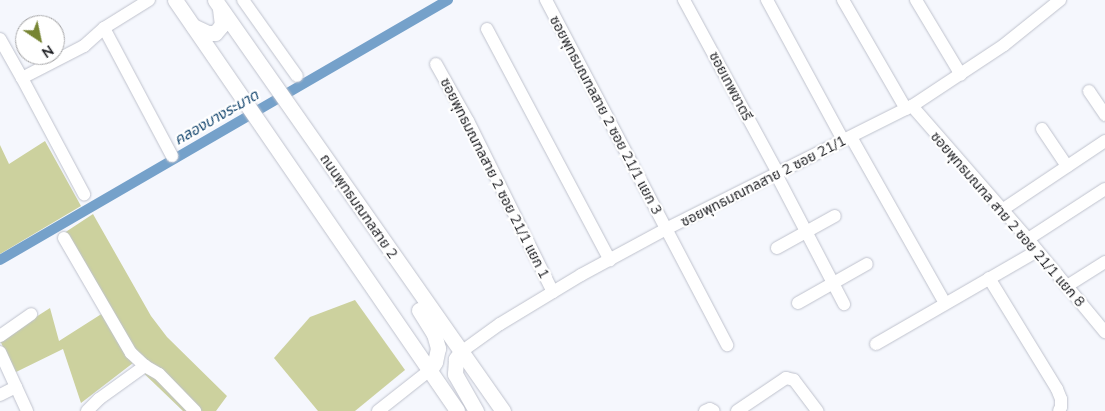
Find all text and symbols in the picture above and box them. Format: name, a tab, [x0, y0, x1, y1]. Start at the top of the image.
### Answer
street label: ซอยพุทธมณฑลสาย 2 ซอย 21/1 แยก 3	[546, 13, 666, 217]
north arrow	[15, 15, 65, 65]
text: N	[38, 41, 57, 62]
street label: ซอยเทพชาตรี	[706, 49, 756, 123]
street label: ซอยพุทธมณฑลสาย 2 ซอย 21/1 แยก 1	[437, 75, 553, 281]
water label: คลองบางระมาด	[171, 86, 261, 148]
street label: ซอยพุทธมณฑล สาย 2 ซอย 21/1 แยก 8	[927, 128, 1089, 310]
street label: ซอยพุทธมณฑลสาย 2 ซอย 21/1	[678, 132, 848, 230]
street label: ถนนพุทธมณฑลสาย 2	[317, 151, 401, 261]

